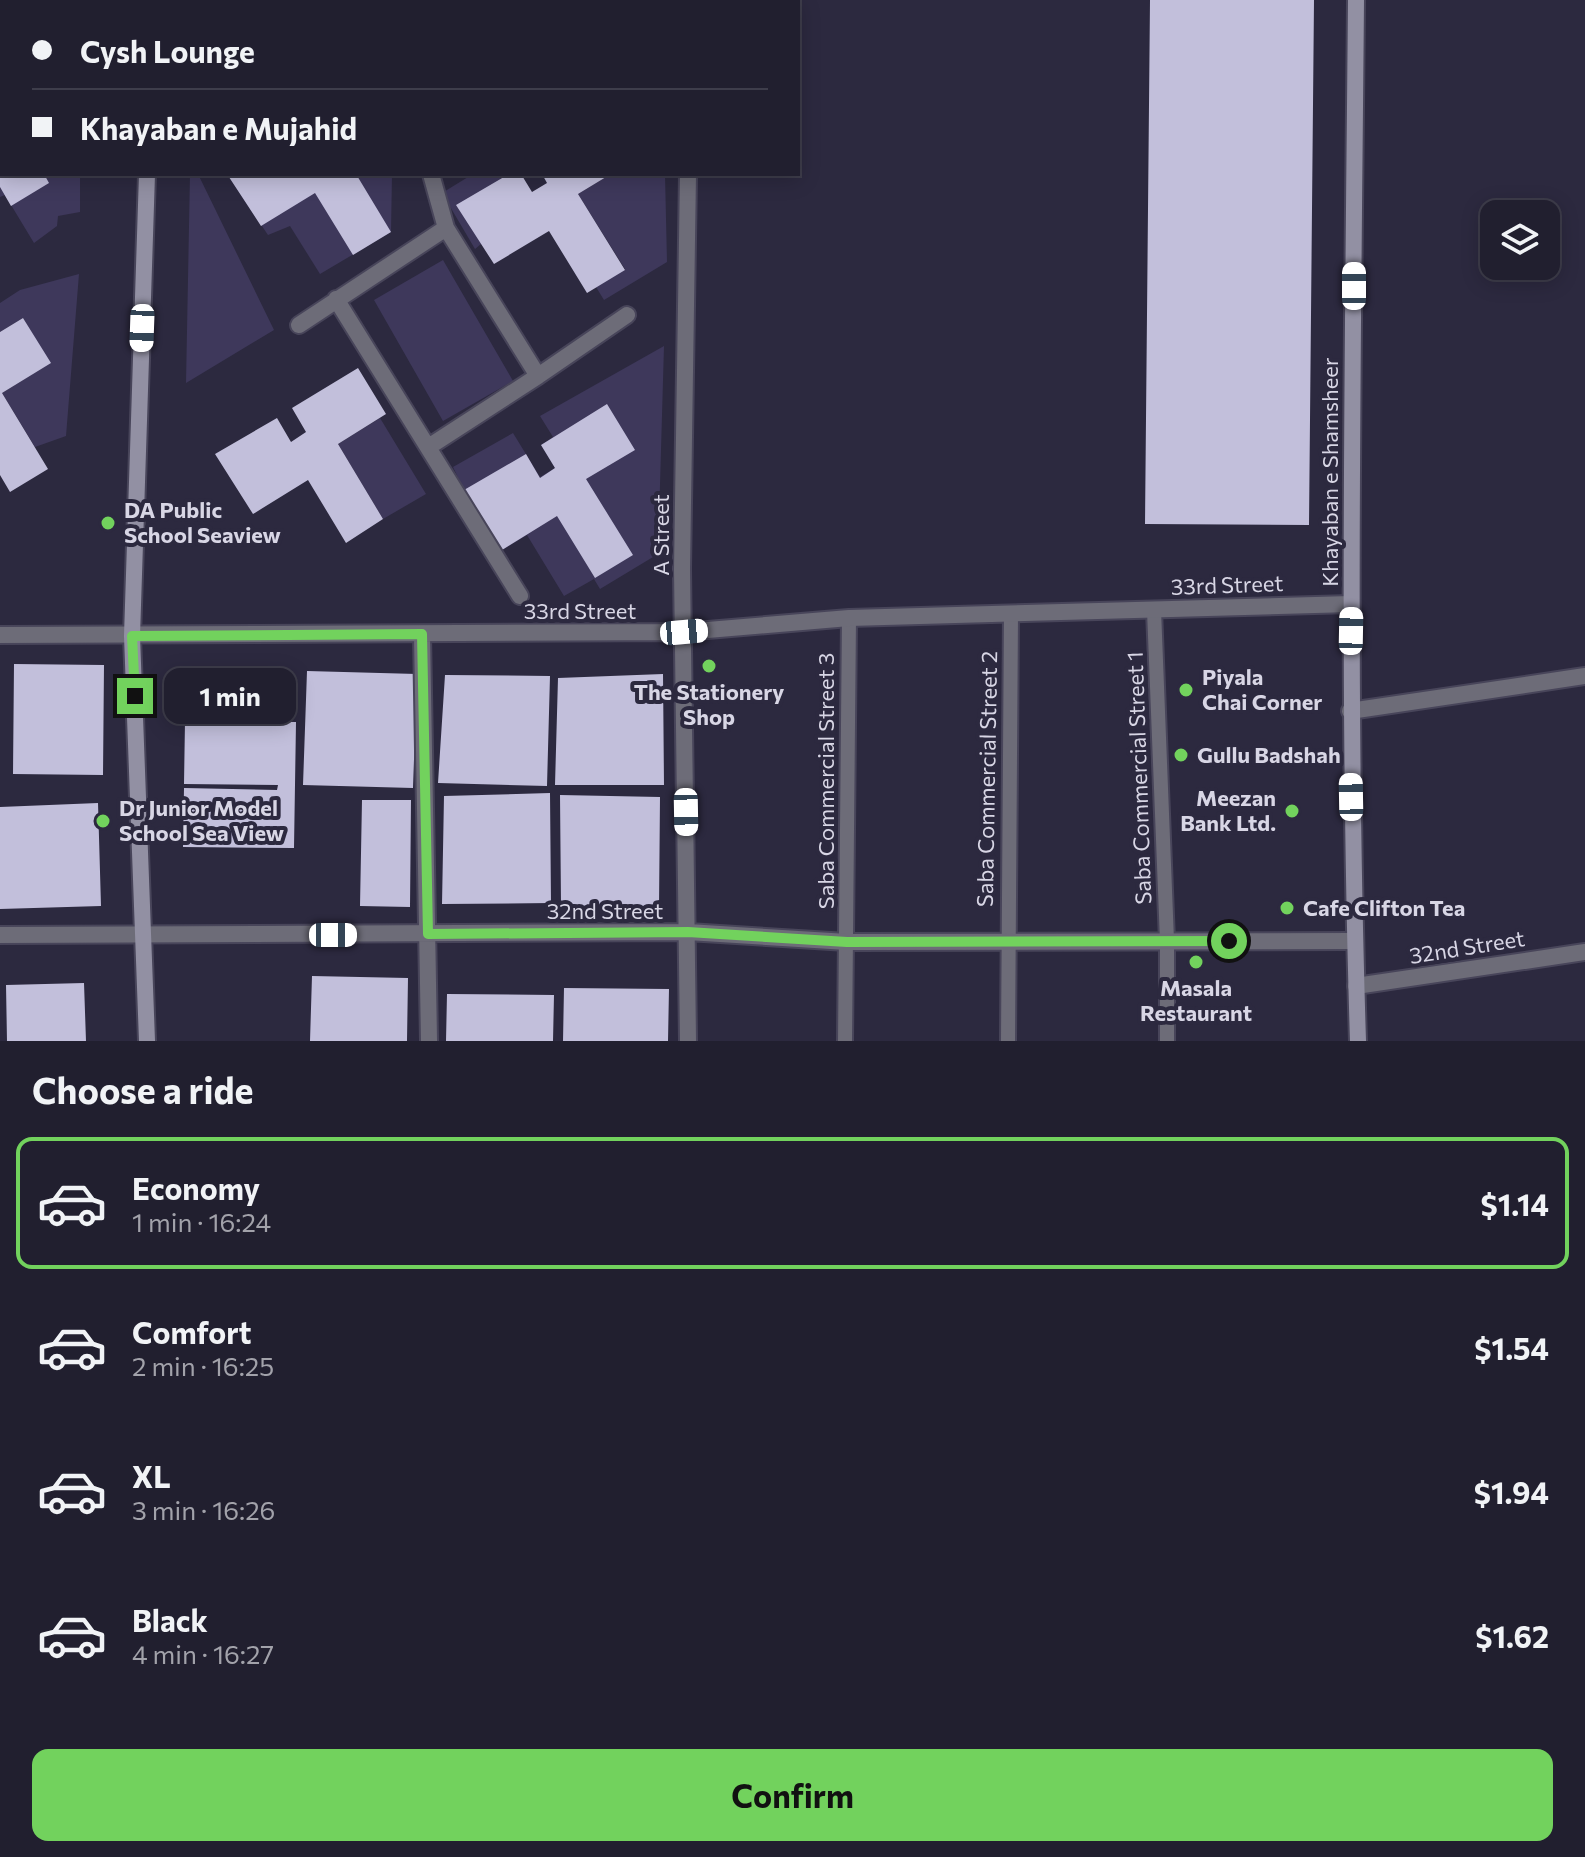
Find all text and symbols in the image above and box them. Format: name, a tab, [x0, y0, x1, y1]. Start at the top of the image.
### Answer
text: Cysh Lounge	[80, 32, 255, 69]
text: Khayaban e Mujahid	[80, 109, 357, 146]
map controls	[1480, 200, 1560, 280]
button: layers	[1480, 200, 1560, 280]
car	[1342, 262, 1366, 310]
car	[129, 304, 155, 352]
street label: Khayaban e Shamsheer	[1316, 357, 1343, 587]
street label: A Street	[647, 494, 674, 576]
place label: DA Public School Seaview	[124, 496, 281, 548]
marker: DA Public School Seaview	[99, 514, 117, 532]
street label: 33rd Street	[1170, 569, 1284, 600]
street label: 33rd Street	[524, 597, 636, 624]
car	[1339, 607, 1363, 655]
car	[659, 618, 709, 646]
street label: Saba Commercial Street 2	[971, 651, 1002, 907]
street label: Saba Commercial Street 1	[1121, 651, 1156, 905]
street label: Saba Commercial Street 3	[812, 653, 839, 909]
marker: The Stationery Shop	[700, 657, 718, 675]
place label: Piyala Chai Corner	[1202, 663, 1322, 715]
callout: 1 min	[163, 668, 295, 724]
route end	[117, 678, 153, 714]
place label: The Stationery Shop	[634, 678, 784, 730]
text: 1 min	[199, 680, 261, 711]
marker: Piyala Chai Corner	[1177, 681, 1195, 699]
place label: Gullu Badshah	[1197, 741, 1341, 768]
marker: Gullu Badshah	[1172, 746, 1190, 764]
car	[1339, 773, 1363, 821]
place label: Meezan Bank Ltd.	[1180, 784, 1276, 836]
car	[674, 788, 698, 836]
place label: Dr Junior Model School Sea View	[119, 794, 284, 846]
marker: Meezan Bank Ltd.	[1283, 802, 1301, 820]
marker: Dr Junior Model School Sea View	[94, 812, 112, 830]
place label: Cafe Clifton Tea	[1303, 894, 1465, 921]
street label: 32nd Street	[547, 897, 663, 924]
marker: Cafe Clifton Tea	[1278, 899, 1296, 917]
car	[309, 923, 357, 947]
route start	[1211, 923, 1247, 959]
street label: 32nd Street	[1407, 924, 1527, 969]
marker: Masala Restaurant	[1187, 953, 1205, 971]
place label: Masala Restaurant	[1140, 974, 1252, 1026]
text: Choose a ride	[32, 1067, 253, 1111]
icon: car	[36, 1167, 108, 1239]
text: Economy	[132, 1169, 260, 1206]
text: $1.14	[1480, 1185, 1549, 1222]
text: 1 min · 16:24	[132, 1206, 271, 1237]
icon: car	[36, 1311, 108, 1383]
text: Comfort	[132, 1313, 251, 1350]
text: $1.54	[1474, 1329, 1549, 1366]
text: 2 min · 16:25	[132, 1350, 274, 1381]
icon: car	[36, 1455, 108, 1527]
text: XL	[132, 1457, 171, 1494]
text: $1.94	[1474, 1473, 1549, 1510]
text: 3 min · 16:26	[132, 1494, 275, 1525]
icon: car	[36, 1599, 108, 1671]
text: Black	[132, 1601, 208, 1638]
text: $1.62	[1475, 1617, 1549, 1654]
text: 4 min · 16:27	[132, 1638, 274, 1669]
button: Confirm	[32, 1749, 1553, 1841]

